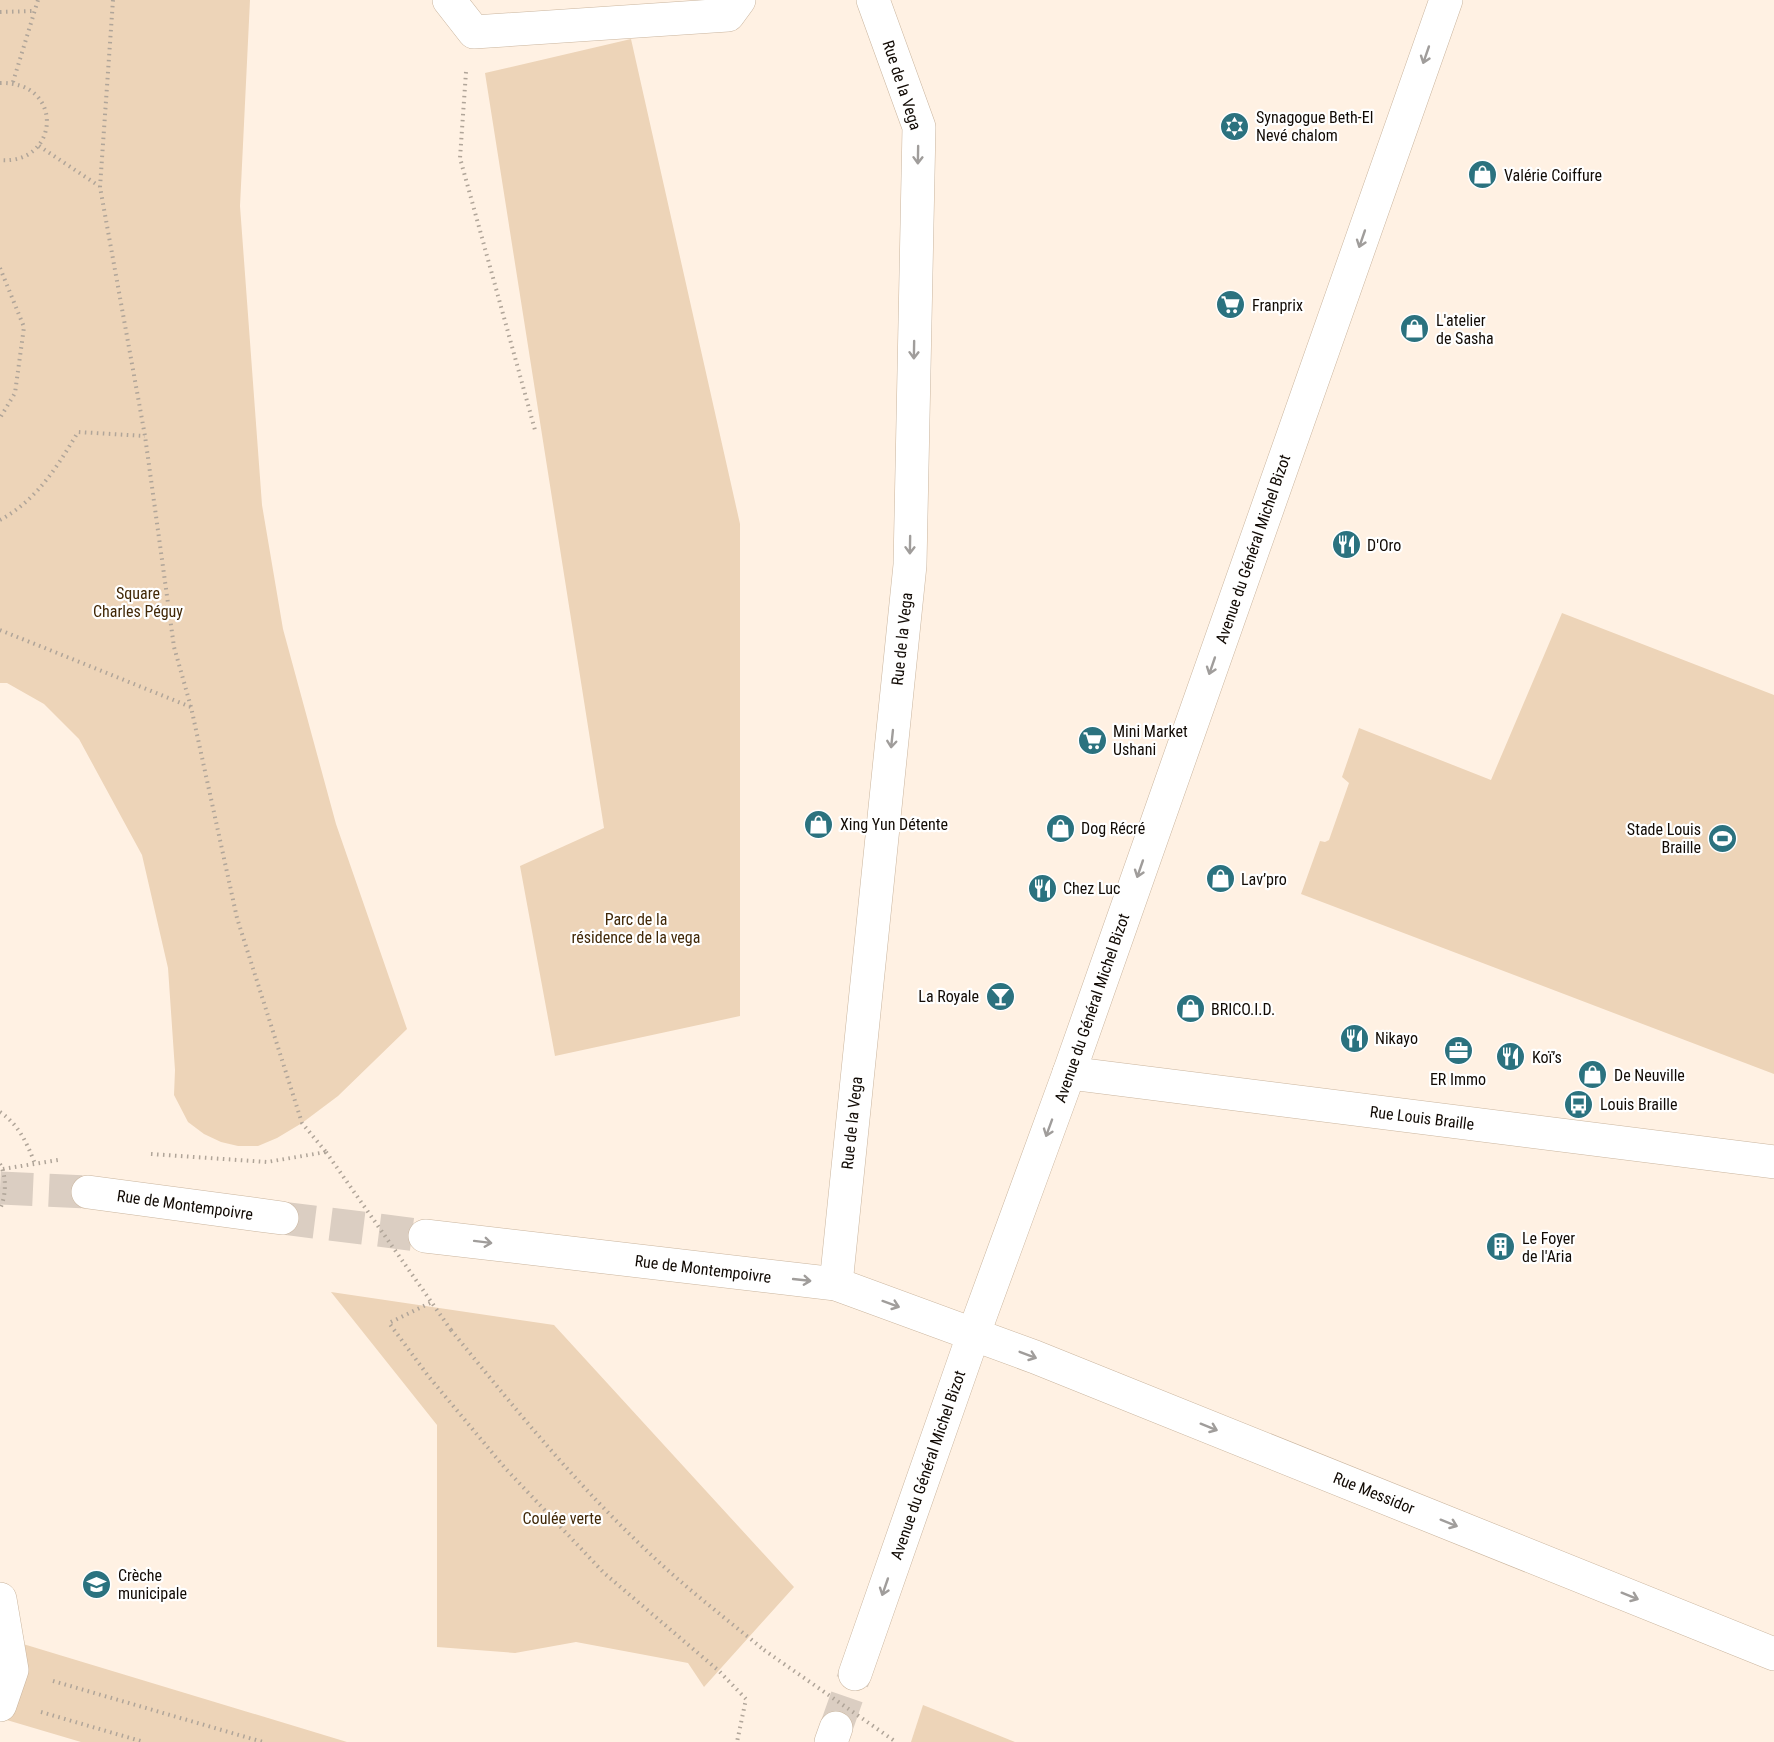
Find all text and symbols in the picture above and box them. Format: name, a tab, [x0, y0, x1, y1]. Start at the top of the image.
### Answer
street label: Rue de la Vega	[879, 38, 925, 132]
one-way arrow	[1420, 45, 1431, 64]
place label: Synagogue Beth-El Nevé chalom	[1256, 108, 1373, 145]
synagogue icon: Synagogue Beth-El Nevé chalom	[1219, 110, 1251, 142]
one-way arrow	[913, 145, 924, 165]
shop icon: Valérie Coiffure	[1467, 159, 1499, 191]
place label: Valérie Coiffure	[1504, 166, 1602, 185]
one-way arrow	[1355, 229, 1366, 248]
supermarket icon: Franprix	[1215, 289, 1247, 321]
place label: Franprix	[1252, 296, 1303, 315]
place label: L'atelier de Sasha	[1436, 311, 1494, 348]
shop icon: L'atelier de Sasha	[1399, 313, 1431, 345]
one-way arrow	[908, 340, 920, 360]
street label: Avenue du Général Michel Bizot	[1212, 452, 1294, 646]
restaurant icon: D'Oro	[1330, 529, 1362, 561]
one-way arrow	[904, 535, 916, 555]
place label: D'Oro	[1367, 536, 1401, 555]
park label: Square Charles Péguy	[93, 584, 183, 621]
street label: Rue de la Vega	[888, 592, 916, 686]
one-way arrow	[1205, 656, 1216, 675]
place label: Mini Market Ushani	[1113, 722, 1188, 759]
supermarket icon: Mini Market Ushani	[1076, 724, 1108, 756]
one-way arrow	[886, 729, 897, 749]
shop icon: Xing Yun Détente	[803, 808, 835, 840]
shop icon: Dog Récré	[1044, 812, 1076, 844]
place label: Xing Yun Détente	[840, 815, 948, 834]
place label: Dog Récré	[1081, 819, 1145, 838]
place label: Stade Louis Braille	[1627, 820, 1701, 857]
sports icon: Stade Louis Braille	[1706, 822, 1738, 854]
one-way arrow	[1134, 860, 1145, 878]
shop icon: Lav’pro	[1204, 863, 1236, 895]
place label: Lav’pro	[1241, 870, 1287, 889]
restaurant icon: Chez Luc	[1026, 872, 1058, 904]
place label: Chez Luc	[1063, 879, 1120, 898]
park label: Parc de la résidence de la vega	[572, 910, 700, 947]
street label: Avenue du Général Michel Bizot	[1051, 911, 1133, 1105]
bar icon: La Royale	[984, 980, 1016, 1012]
place label: La Royale	[918, 987, 979, 1006]
shop icon: BRICO.I.D.	[1174, 993, 1206, 1025]
place label: BRICO.I.D.	[1211, 1000, 1275, 1019]
restaurant icon: Nikayo	[1338, 1022, 1370, 1054]
place label: Nikayo	[1375, 1029, 1418, 1048]
office icon: ER Immo	[1442, 1035, 1474, 1067]
restaurant icon: Koï’s	[1495, 1041, 1527, 1073]
place label: Koï’s	[1532, 1048, 1562, 1067]
shop icon: De Neuville	[1577, 1059, 1609, 1091]
place label: De Neuville	[1614, 1066, 1685, 1085]
place label: ER Immo	[1430, 1070, 1486, 1089]
street label: Rue de la Vega	[838, 1076, 866, 1170]
bus stop icon: Louis Braille	[1563, 1088, 1595, 1120]
place label: Louis Braille	[1600, 1095, 1678, 1114]
street label: Rue Louis Braille	[1369, 1102, 1475, 1134]
one-way arrow	[1043, 1119, 1054, 1137]
street label: Rue de Montempoivre	[116, 1186, 254, 1224]
place label: Le Foyer de l'Aria	[1522, 1229, 1575, 1266]
building icon: Le Foyer de l'Aria	[1485, 1231, 1517, 1263]
one-way arrow	[473, 1237, 493, 1248]
street label: Rue de Montempoivre	[634, 1251, 772, 1287]
one-way arrow	[792, 1275, 812, 1286]
one-way arrow	[881, 1299, 900, 1310]
one-way arrow	[1019, 1350, 1037, 1361]
street label: Avenue du Général Michel Bizot	[887, 1368, 969, 1562]
one-way arrow	[1200, 1422, 1218, 1433]
street label: Rue Messidor	[1331, 1468, 1418, 1518]
park label: Coulée verte	[523, 1509, 601, 1528]
one-way arrow	[1439, 1518, 1458, 1529]
place label: Crèche municipale	[118, 1566, 187, 1603]
school or university icon: Crèche municipale	[81, 1568, 113, 1600]
one-way arrow	[879, 1577, 890, 1596]
one-way arrow	[1620, 1591, 1639, 1602]

